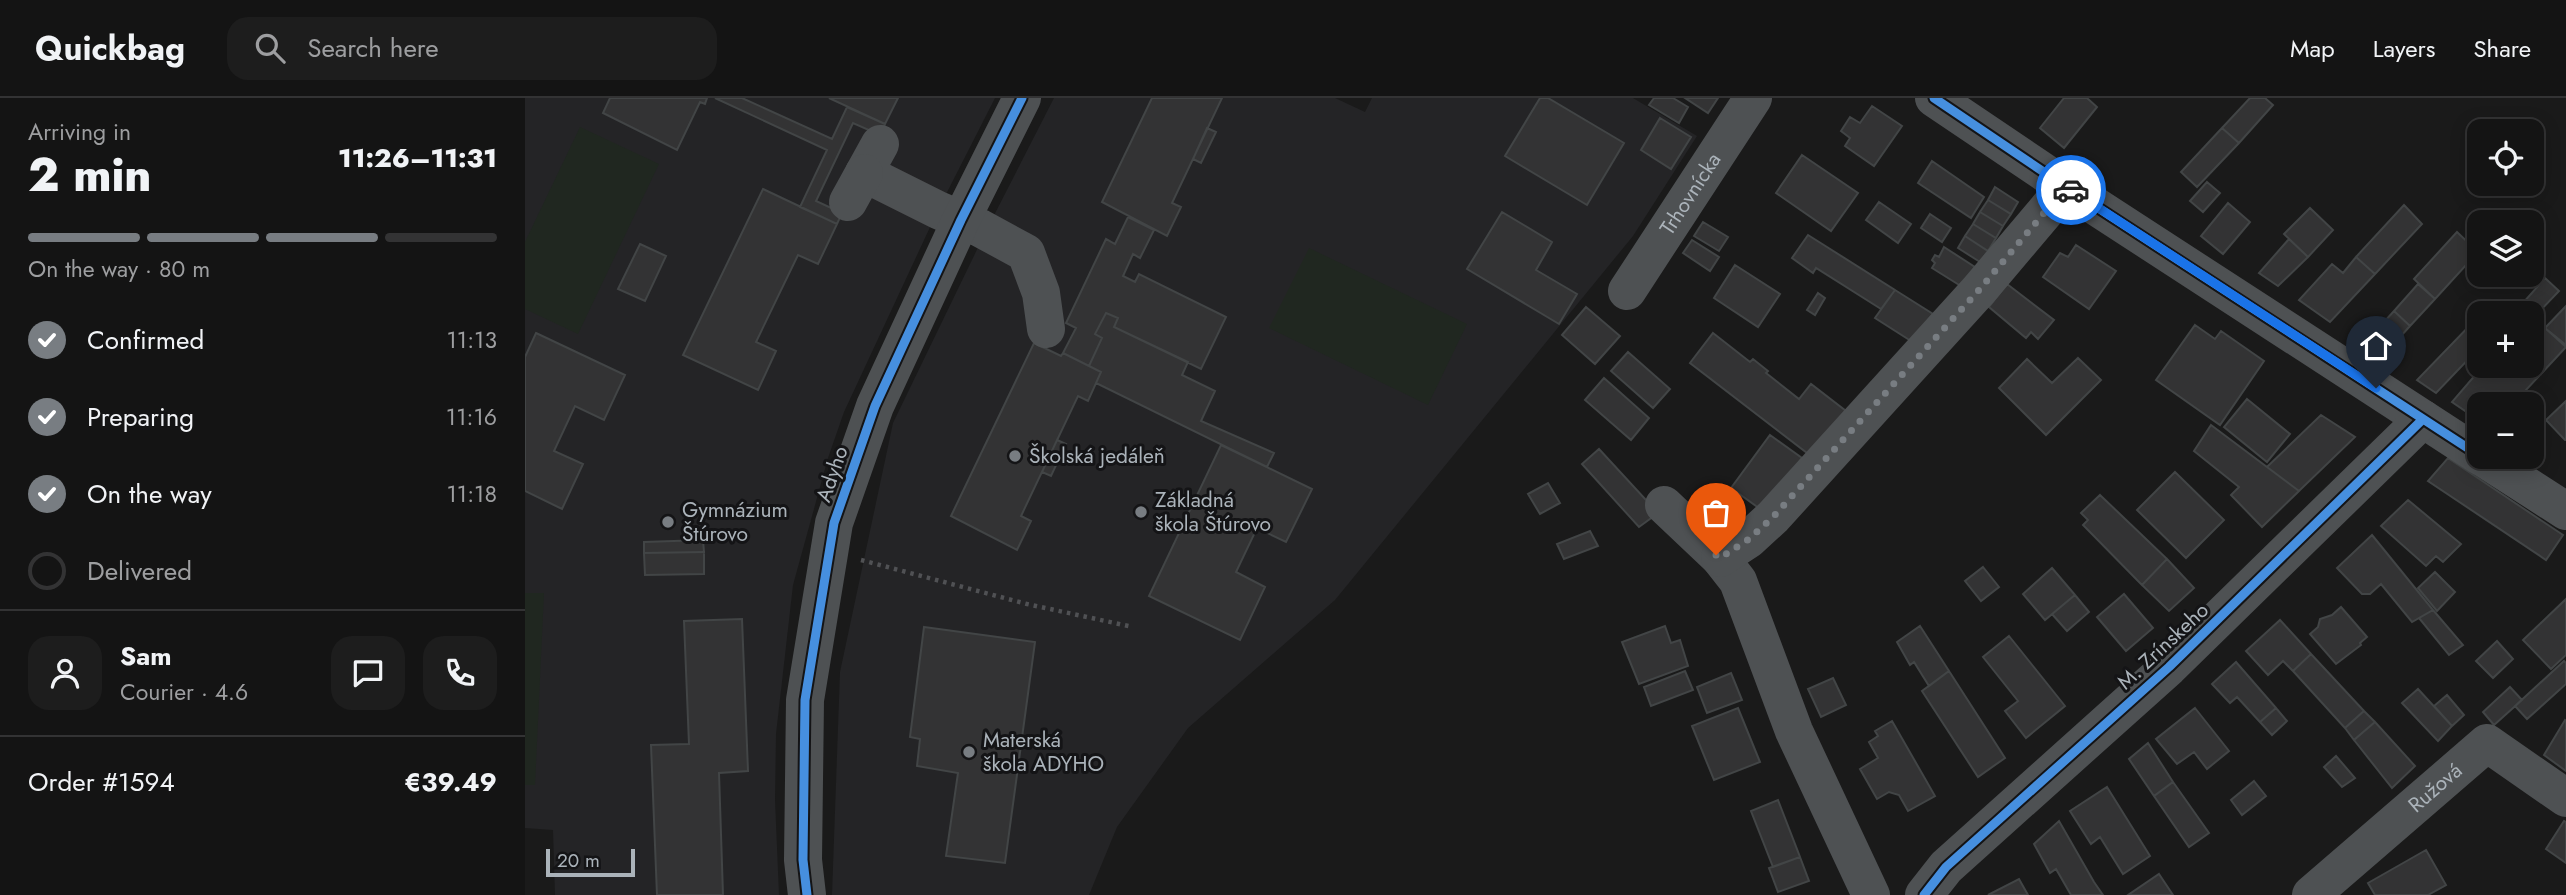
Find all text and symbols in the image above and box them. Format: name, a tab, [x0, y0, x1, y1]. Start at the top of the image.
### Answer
search box	[227, 17, 717, 80]
text: Quickbag	[35, 25, 185, 72]
icon: search	[251, 29, 289, 67]
text: Search here	[307, 29, 439, 67]
text: Map	[2290, 31, 2335, 66]
text: Layers	[2373, 31, 2435, 66]
text: Share	[2473, 31, 2531, 66]
text: Arriving in	[28, 115, 131, 149]
map controls	[2467, 119, 2544, 469]
button: locate	[2467, 119, 2544, 196]
text: 11:26–11:31	[338, 139, 497, 177]
text: 2 min	[28, 142, 152, 208]
street label: Trhovnícka	[1653, 147, 1728, 241]
courier	[2036, 155, 2106, 225]
icon: car	[2052, 171, 2090, 209]
button: layers	[2467, 210, 2544, 287]
text: On the way · 80 m	[28, 252, 210, 286]
button: +	[2467, 301, 2544, 378]
pin	[2346, 316, 2406, 388]
icon: check	[28, 321, 66, 359]
text: Confirmed	[87, 321, 204, 359]
text: 11:13	[446, 323, 497, 357]
icon: home	[2357, 327, 2395, 365]
button: −	[2467, 392, 2544, 469]
icon: check	[28, 398, 66, 436]
text: Preparing	[87, 398, 194, 436]
text: 11:16	[446, 400, 497, 434]
place label: Školská jedáleň	[1029, 441, 1165, 471]
street label: Adyho	[808, 442, 856, 506]
marker: Školská jedáleň	[1007, 448, 1023, 464]
icon: check	[28, 475, 66, 513]
text: On the way	[87, 475, 212, 513]
text: 11:18	[446, 477, 497, 511]
pin	[1686, 483, 1746, 555]
place label: Základná škola Štúrovo	[1155, 485, 1271, 539]
icon: bag	[1697, 494, 1735, 532]
place label: Gymnázium Štúrovo	[682, 495, 788, 549]
marker: Základná škola Štúrovo	[1133, 504, 1149, 520]
marker: Gymnázium Štúrovo	[660, 514, 676, 530]
text: Delivered	[87, 552, 192, 590]
street label: M. Zrínskeho	[2111, 596, 2215, 696]
button: person	[28, 636, 102, 710]
button: chat	[331, 636, 405, 710]
button: phone	[423, 636, 497, 710]
text: Sam	[120, 637, 172, 675]
text: Courier · 4.6	[120, 675, 248, 709]
place label: Materská škola ADYHO	[983, 725, 1104, 779]
marker: Materská škola ADYHO	[961, 744, 977, 760]
street label: Ružová	[2402, 756, 2469, 820]
text: Order #1594	[28, 763, 175, 801]
text: €39.49	[404, 763, 497, 801]
scale bar	[546, 846, 635, 878]
text: 20 m	[557, 847, 600, 874]

